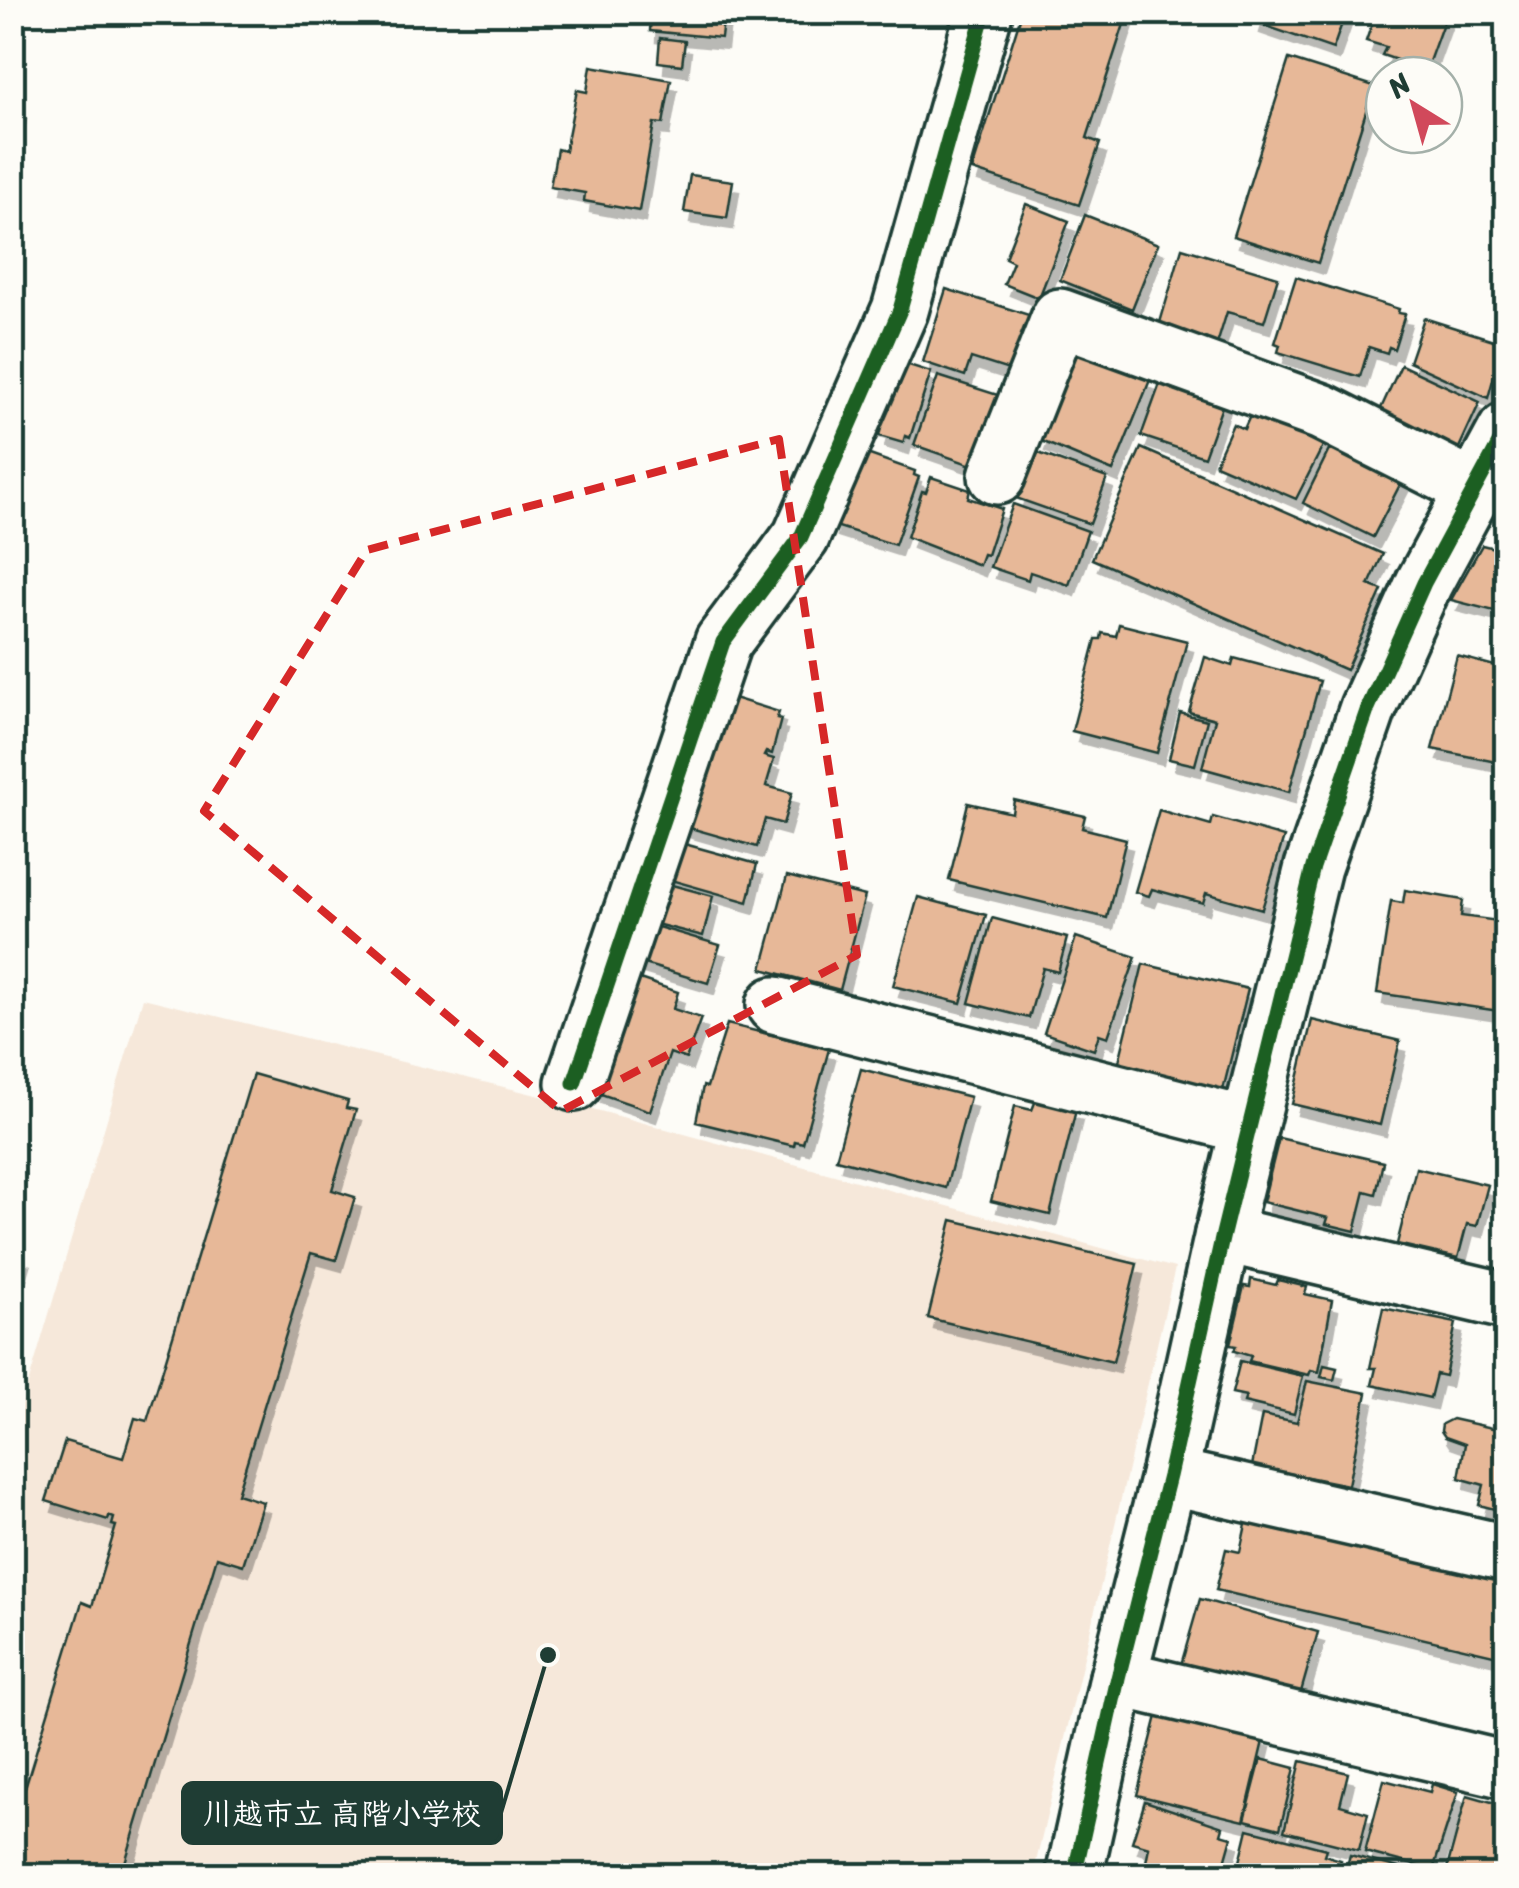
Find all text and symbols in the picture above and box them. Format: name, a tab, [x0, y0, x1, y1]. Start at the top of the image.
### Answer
north arrow	[1364, 55, 1464, 155]
text: N	[1376, 60, 1422, 111]
callout: 川越市立 高階小学校	[183, 1783, 501, 1843]
text: 川越市立 高階小学校	[203, 1787, 481, 1841]

